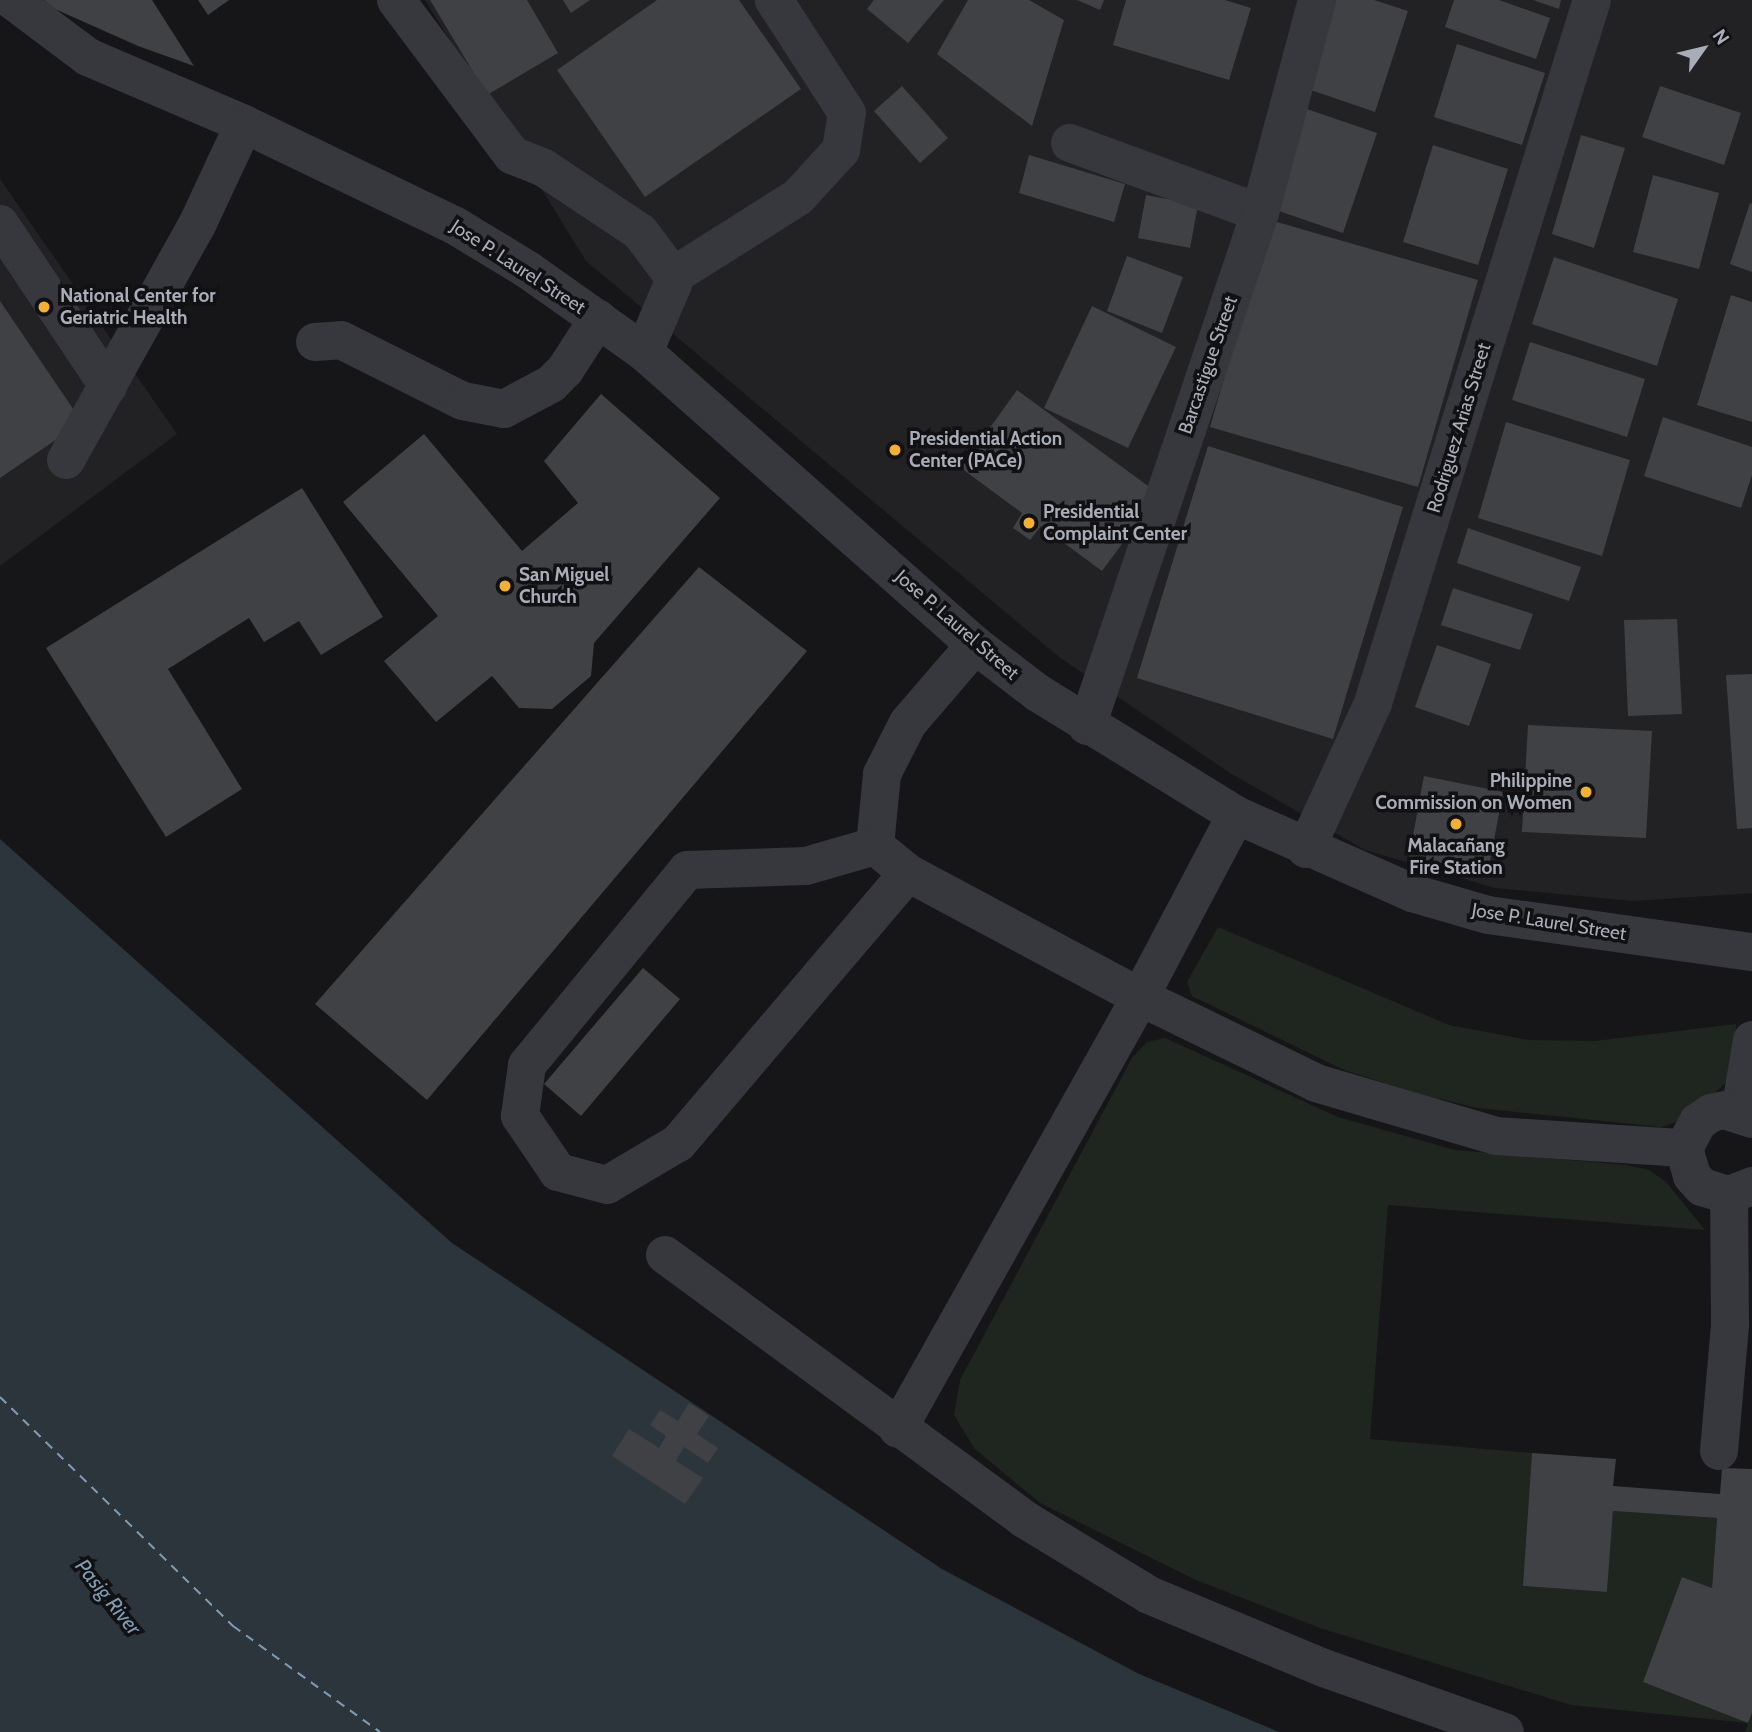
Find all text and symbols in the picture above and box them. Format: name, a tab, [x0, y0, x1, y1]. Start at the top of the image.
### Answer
north arrow	[1668, 14, 1738, 84]
text: N	[1708, 25, 1734, 49]
street label: Jose P. Laurel Street	[446, 215, 590, 319]
place label: National Center for Geriatric Health	[60, 285, 216, 329]
street label: Barcastigue Street	[1174, 293, 1242, 437]
marker: National Center for Geriatric Health	[34, 297, 54, 317]
street label: Rodriguez Arias Street	[1422, 340, 1496, 516]
place label: Presidential Action Center (PACe)	[909, 428, 1062, 472]
marker: Presidential Action Center (PACe)	[887, 442, 903, 458]
place label: Presidential Complaint Center	[1043, 501, 1187, 545]
marker: Presidential Complaint Center	[1021, 515, 1037, 531]
place label: San Miguel Church	[519, 564, 609, 608]
street label: Jose P. Laurel Street	[891, 565, 1023, 685]
marker: San Miguel Church	[497, 578, 513, 594]
place label: Philippine Commission on Women	[1375, 770, 1572, 814]
marker: Philippine Commission on Women	[1578, 784, 1594, 800]
marker: Malacañang Fire Station	[1448, 816, 1464, 832]
place label: Malacañang Fire Station	[1407, 835, 1505, 879]
street label: Jose P. Laurel Street	[1470, 899, 1628, 945]
water label: Pasig River	[70, 1554, 146, 1640]

